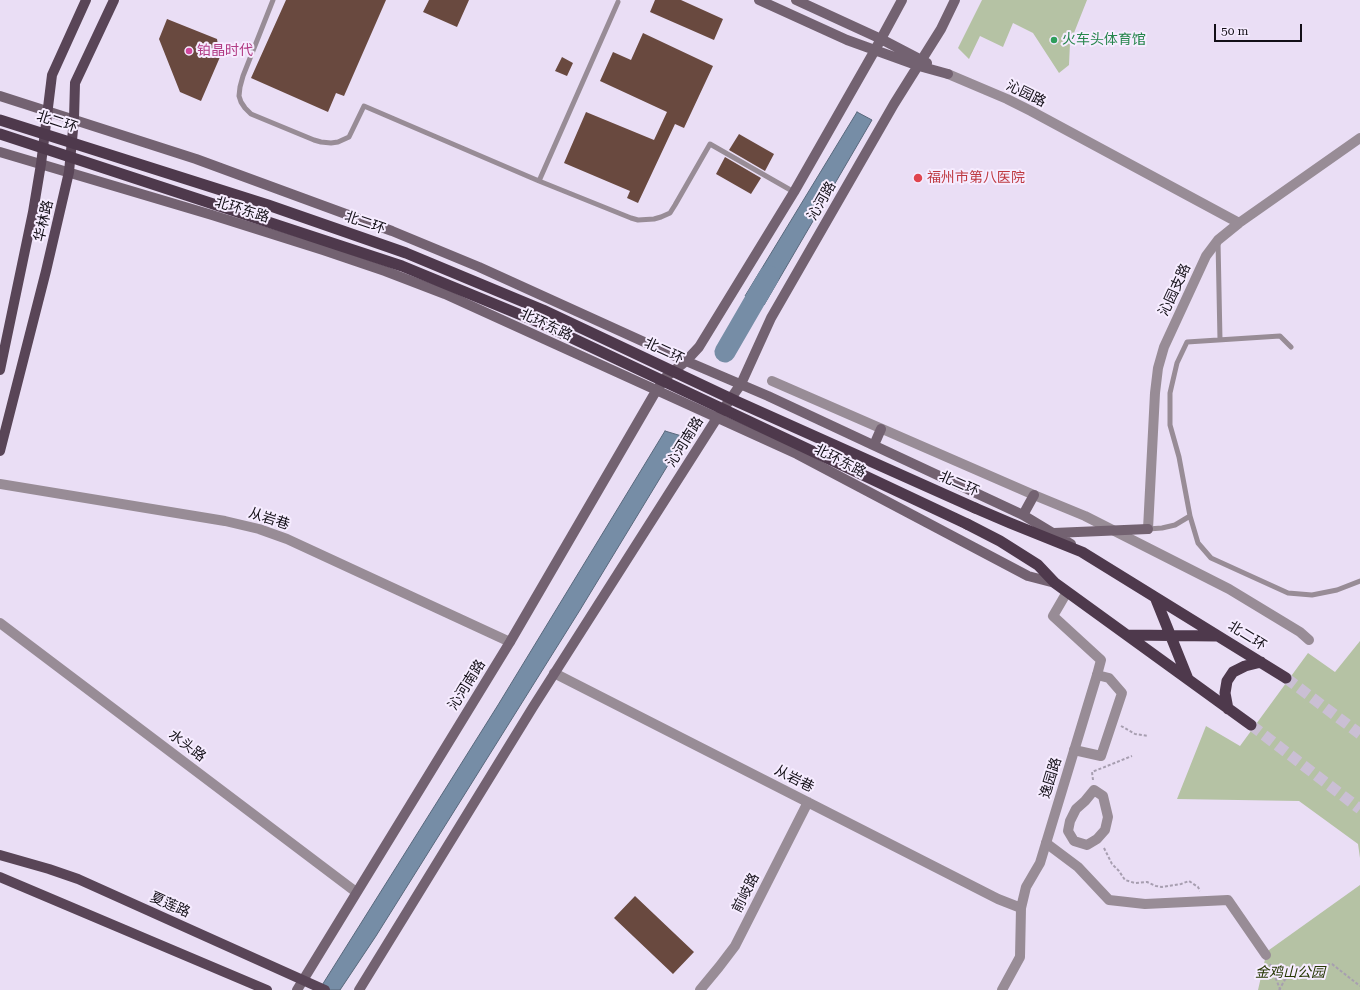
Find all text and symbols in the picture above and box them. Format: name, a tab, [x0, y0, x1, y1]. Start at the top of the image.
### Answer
scale bar	[1216, 16, 1304, 42]
text: 50 m	[1221, 24, 1248, 38]
place label: 火车头体育馆	[1062, 32, 1146, 48]
marker: 火车头体育馆	[1049, 35, 1059, 45]
place label: 铂晶时代	[197, 43, 253, 59]
marker: 铂晶时代	[184, 46, 194, 56]
street label: 沁园路	[1003, 77, 1049, 111]
street label: 北二环	[34, 108, 80, 136]
place label: 福州市第八医院	[927, 170, 1025, 186]
marker: 福州市第八医院	[912, 172, 924, 184]
street label: 沁河路	[804, 179, 840, 223]
street label: 北环东路	[213, 194, 271, 226]
street label: 华林路	[31, 199, 57, 243]
street label: 北二环	[342, 208, 388, 238]
street label: 沁园支路	[1156, 261, 1194, 319]
street label: 北环东路	[517, 306, 575, 344]
street label: 北二环	[641, 335, 687, 367]
street label: 沁河南路	[663, 414, 707, 470]
street label: 北环东路	[811, 441, 869, 481]
street label: 北二环	[936, 468, 982, 500]
street label: 从岩巷	[246, 505, 292, 533]
street label: 北二环	[1225, 618, 1269, 654]
street label: 沁河南路	[445, 657, 489, 713]
street label: 水头路	[165, 727, 209, 765]
street label: 逸园路	[1037, 755, 1065, 801]
street label: 从岩巷	[771, 762, 817, 796]
street label: 前岐路	[729, 870, 763, 916]
street label: 夏莲路	[147, 889, 193, 921]
park label: 金鸡山公园	[1255, 965, 1325, 981]

